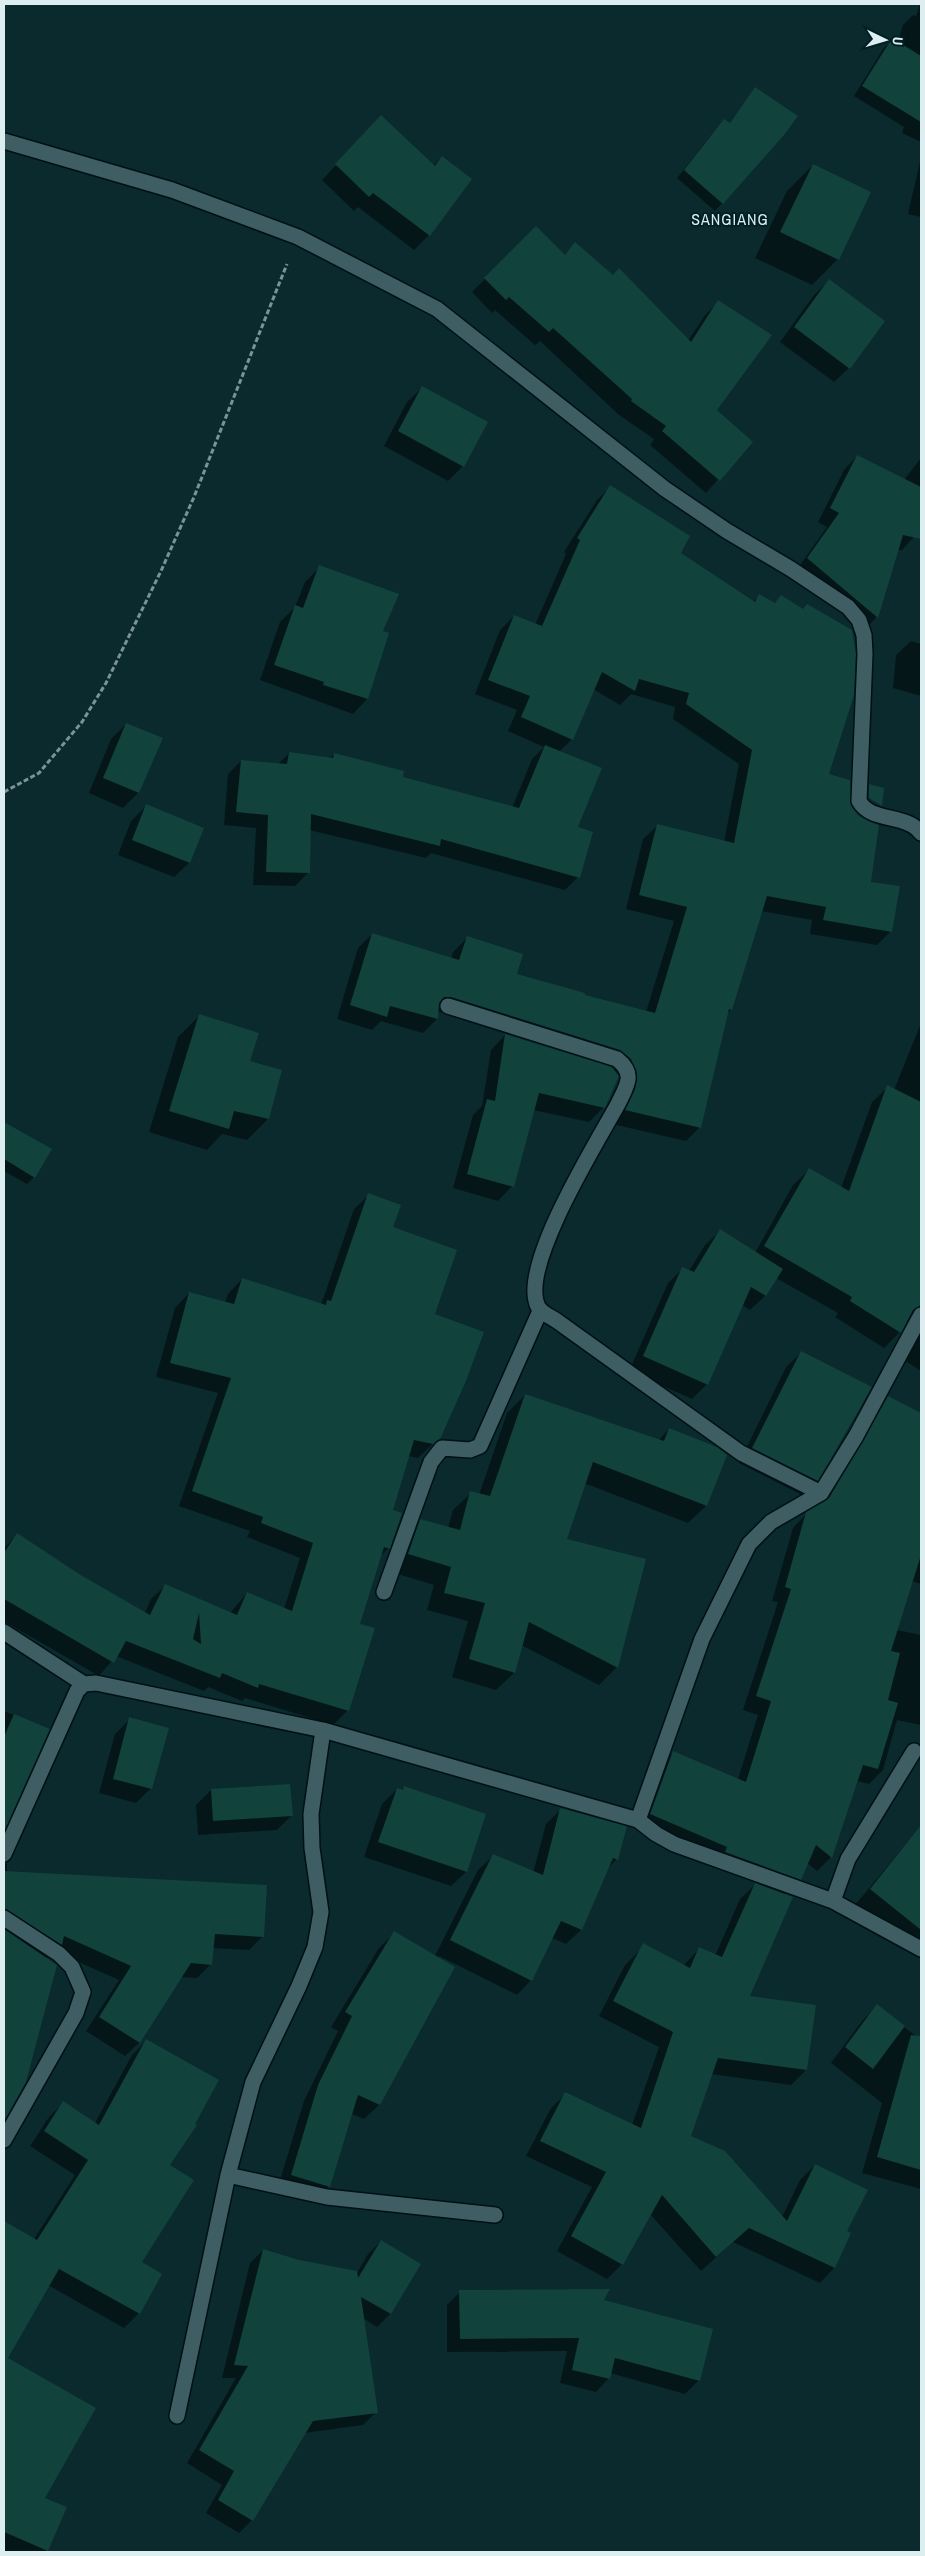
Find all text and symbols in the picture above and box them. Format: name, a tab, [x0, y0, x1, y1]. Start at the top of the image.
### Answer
north arrow	[860, 15, 910, 65]
text: U	[889, 36, 907, 46]
district label: SANGIANG	[691, 208, 769, 230]

